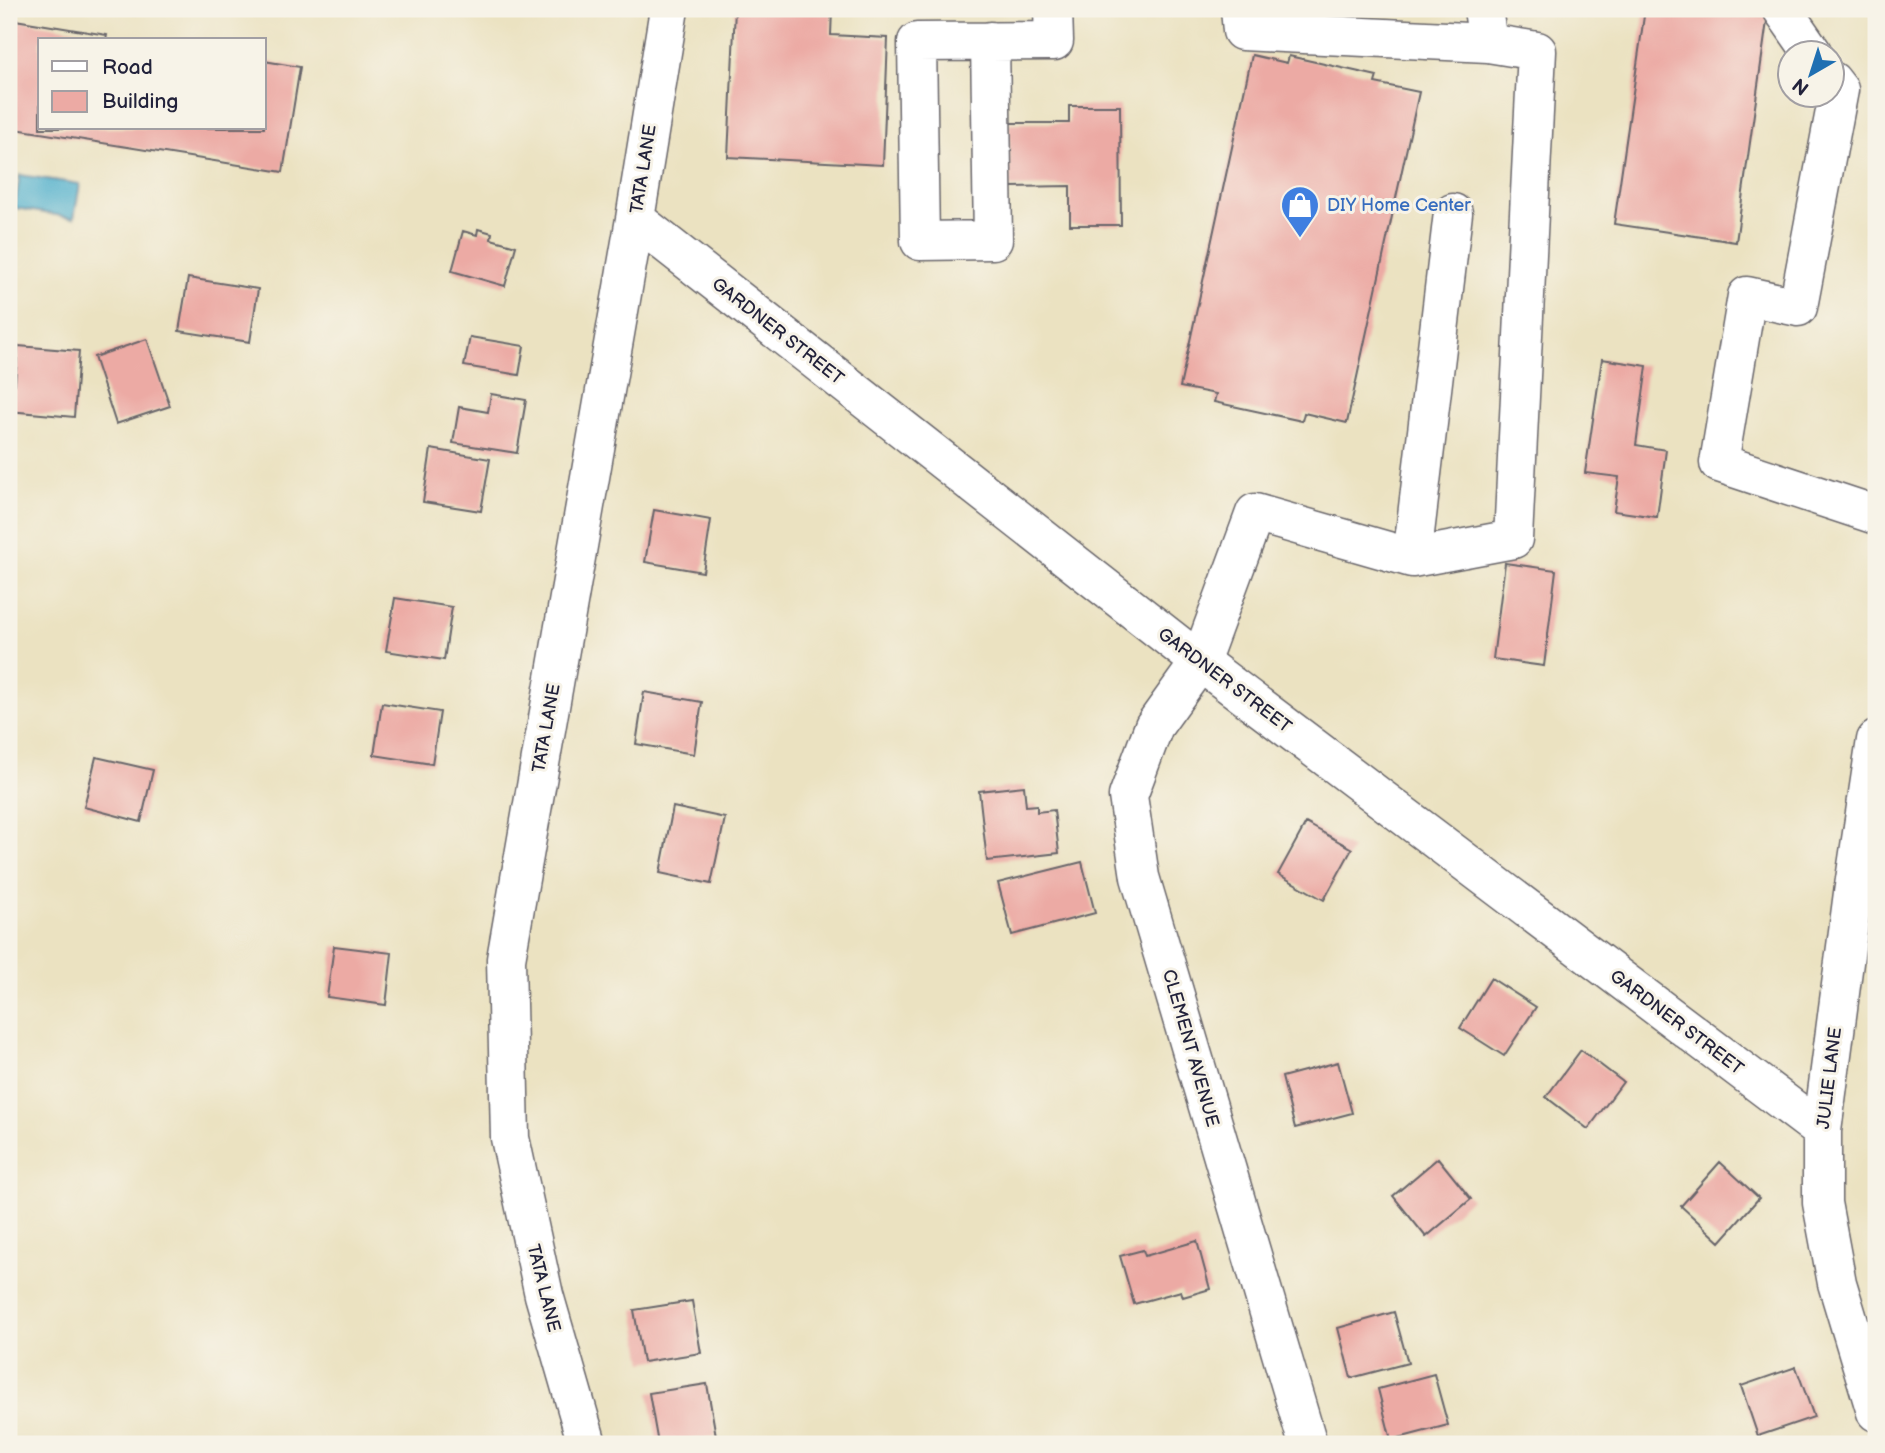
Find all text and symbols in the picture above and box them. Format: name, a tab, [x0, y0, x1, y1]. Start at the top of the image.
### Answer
legend	[38, 38, 266, 130]
north arrow	[1776, 38, 1846, 108]
text: Road	[102, 55, 153, 80]
text: N	[1788, 73, 1814, 99]
text: Building	[102, 89, 178, 114]
street label: TATA LANE	[626, 123, 661, 215]
shop icon: DIY Home Center	[1279, 184, 1321, 239]
place label: DIY Home Center	[1327, 195, 1471, 216]
street label: GARDNER STREET	[708, 273, 848, 390]
street label: GARDNER STREET	[1154, 623, 1296, 738]
street label: TATA LANE	[528, 682, 565, 774]
street label: GARDNER STREET	[1606, 965, 1748, 1080]
street label: CLEMENT AVENUE	[1158, 967, 1223, 1129]
street label: JULIE LANE	[1813, 1026, 1846, 1130]
street label: TATA LANE	[522, 1242, 565, 1334]

